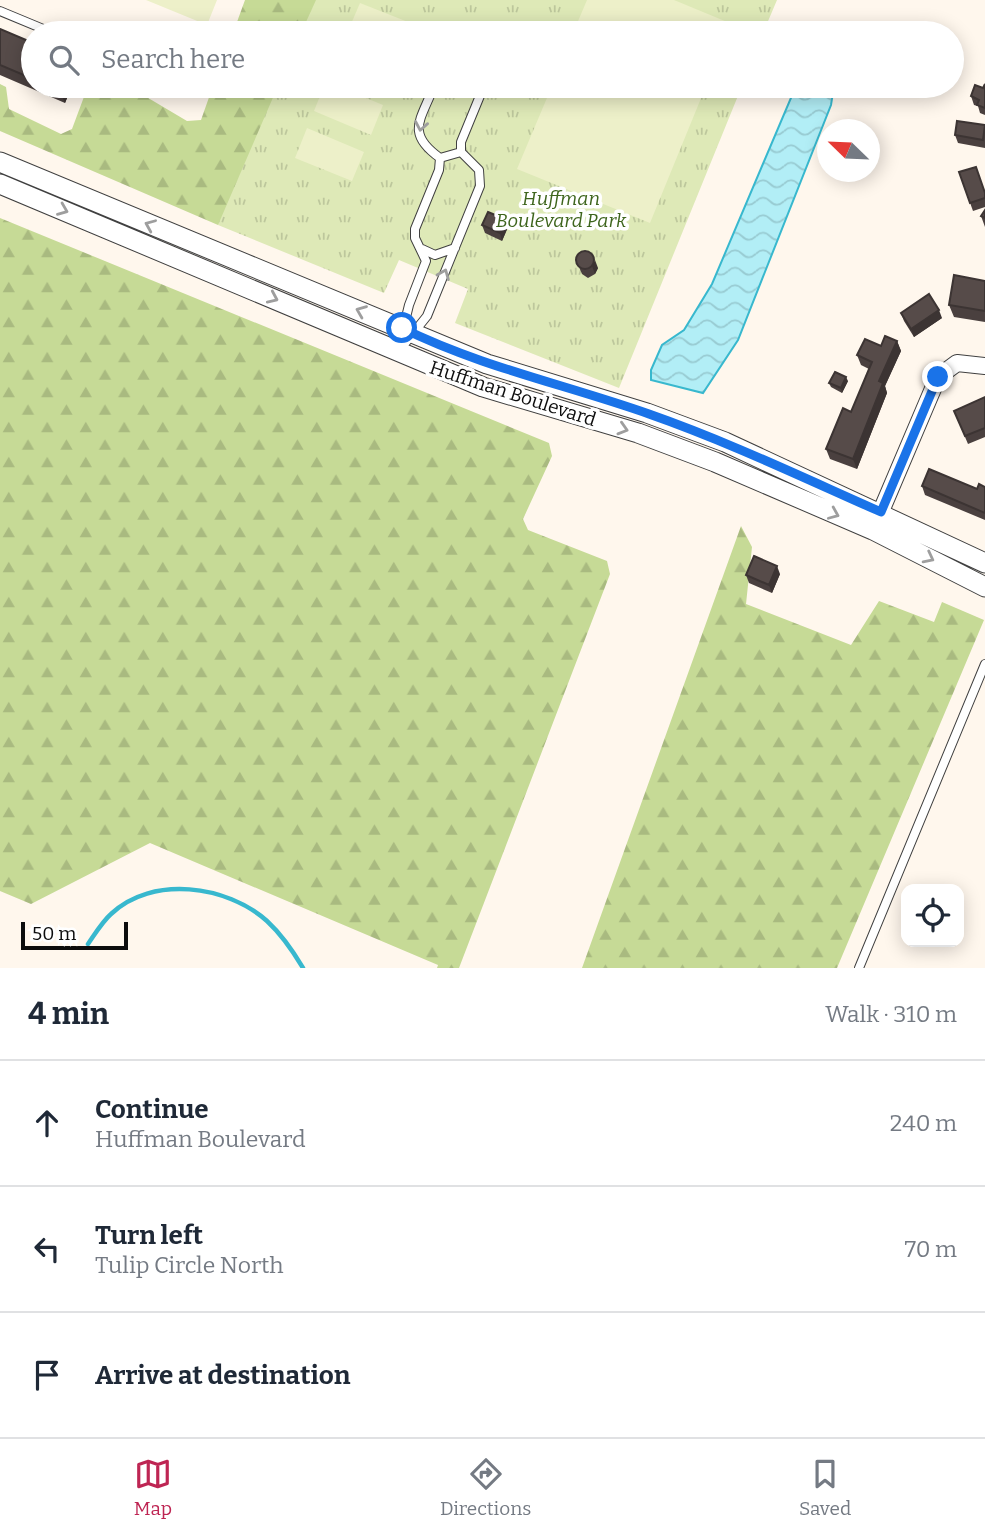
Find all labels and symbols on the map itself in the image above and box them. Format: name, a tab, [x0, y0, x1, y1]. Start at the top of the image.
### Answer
north arrow	[817, 119, 880, 182]
one-way arrow	[414, 120, 429, 132]
park label: Huffman Boulevard Park	[496, 187, 627, 232]
one-way arrow	[56, 202, 68, 216]
one-way arrow	[145, 219, 158, 233]
one-way arrow	[436, 269, 450, 282]
one-way arrow	[266, 290, 278, 304]
one-way arrow	[355, 305, 368, 319]
route start	[386, 312, 417, 343]
street label: Huffman Boulevard	[427, 356, 599, 431]
route end	[922, 361, 953, 392]
one-way arrow	[617, 420, 629, 435]
one-way arrow	[827, 506, 840, 520]
one-way arrow	[922, 550, 934, 564]
scale bar	[21, 919, 128, 951]

